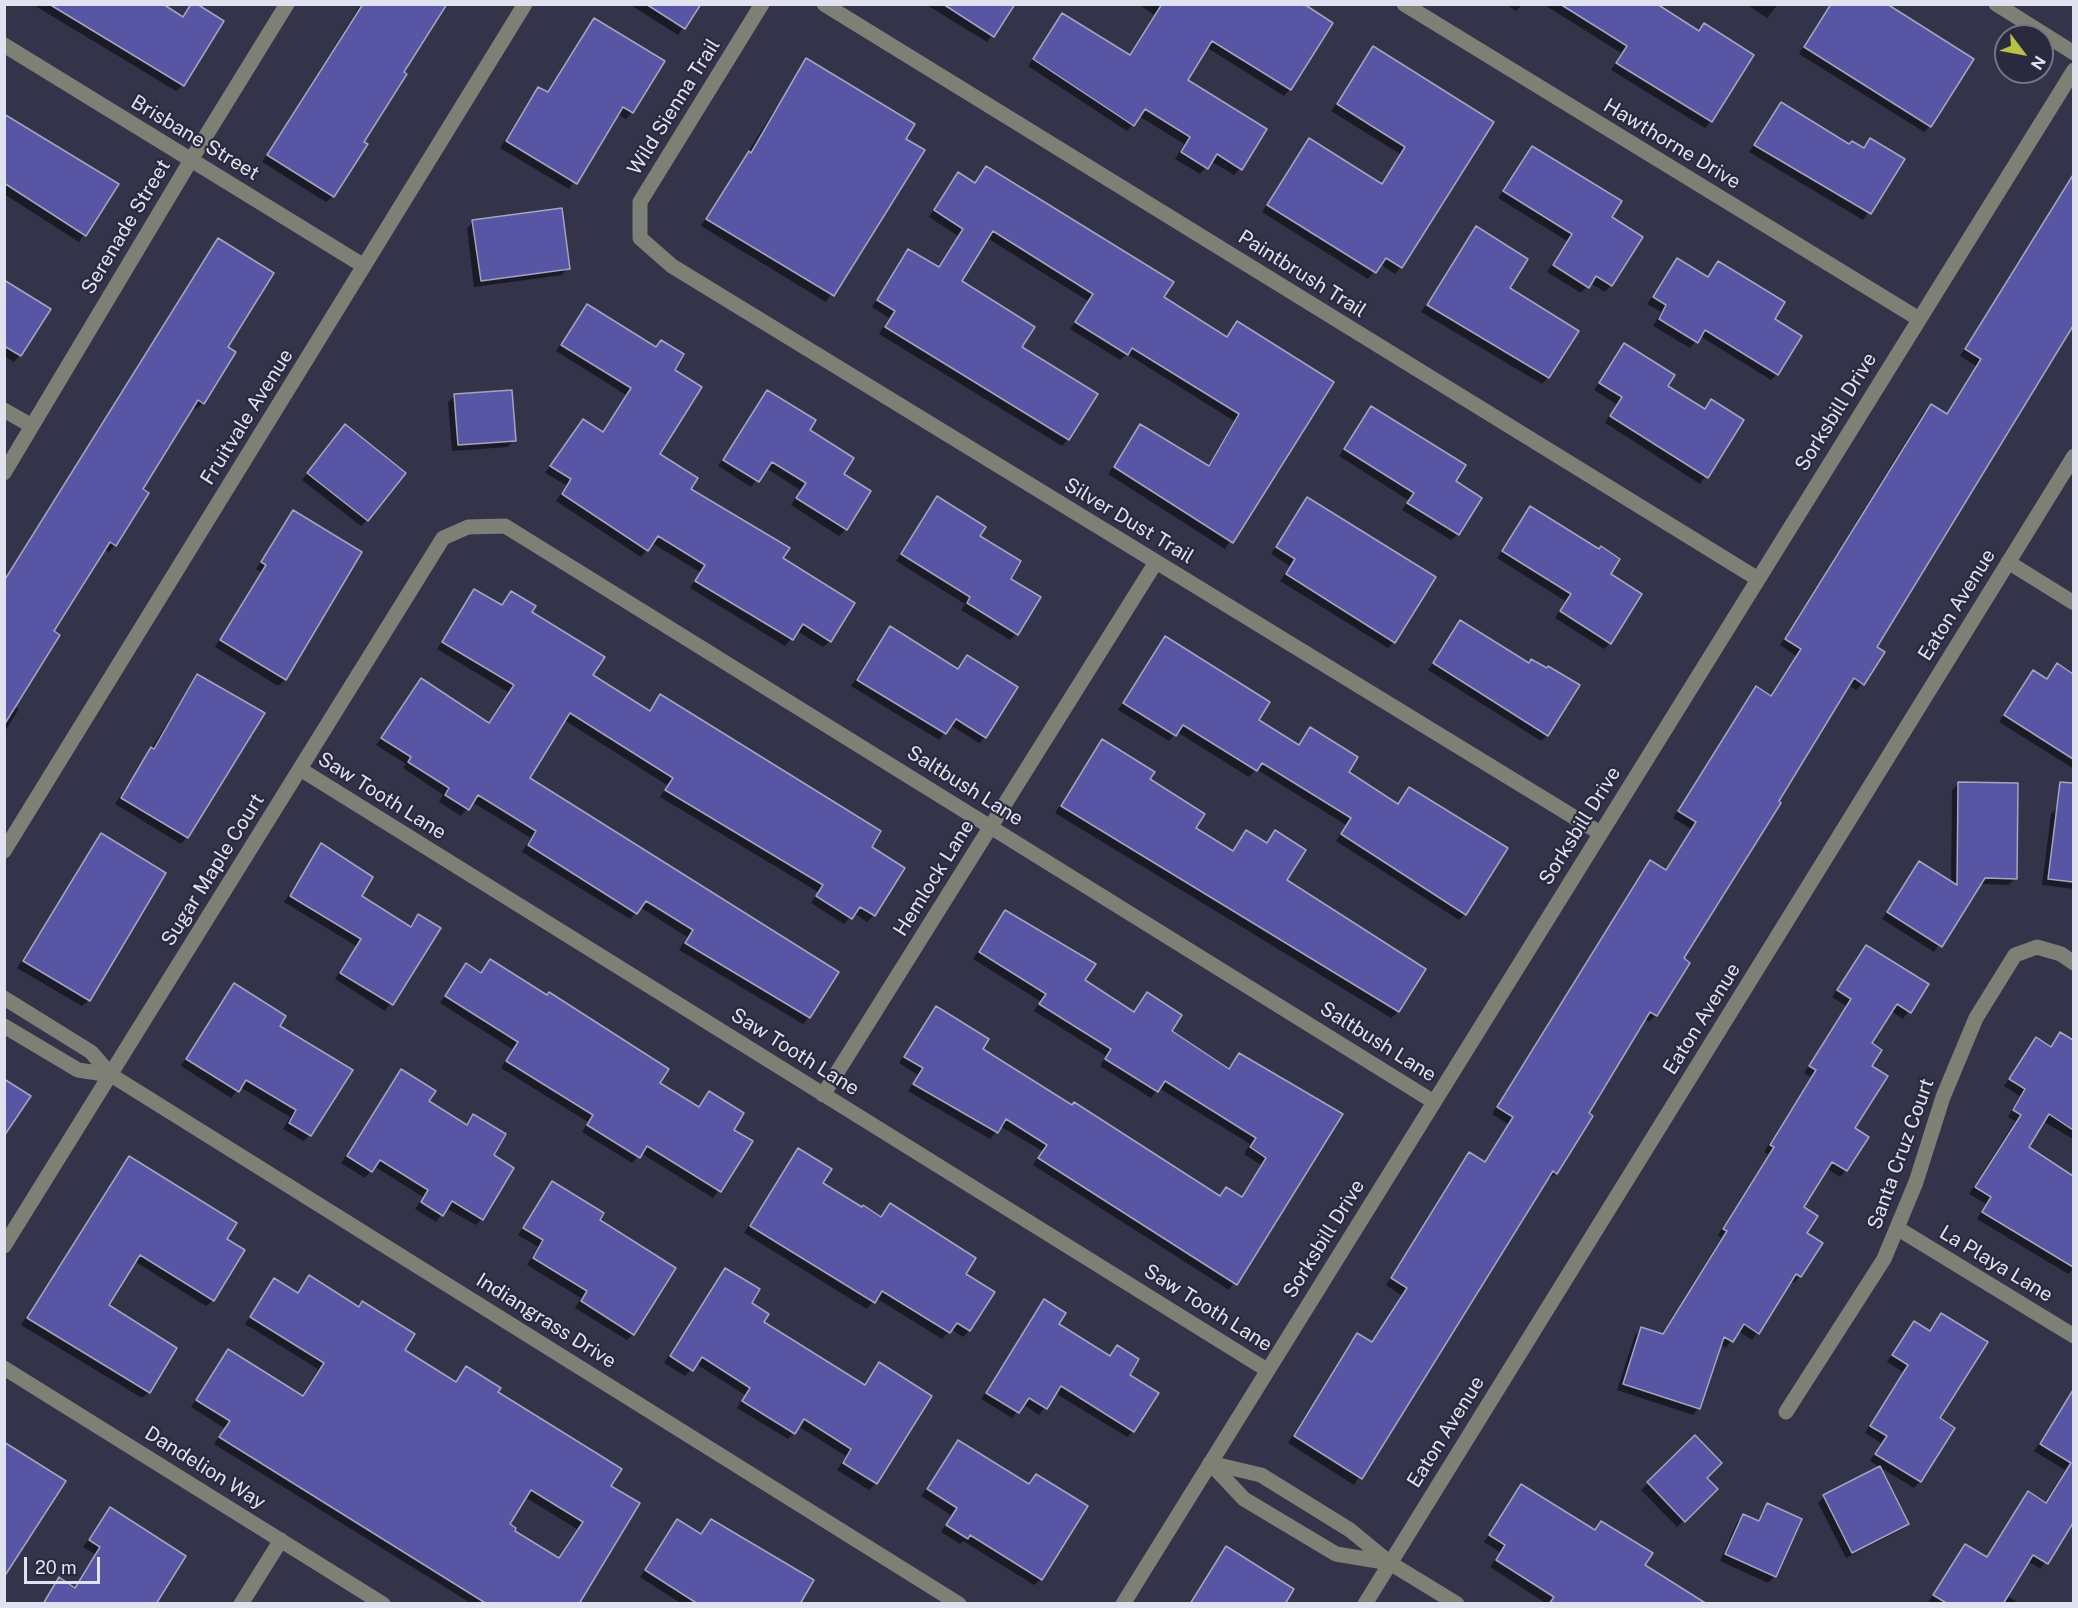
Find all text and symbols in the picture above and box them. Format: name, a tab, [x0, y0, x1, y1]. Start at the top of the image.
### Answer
north arrow	[1994, 24, 2054, 84]
street label: Wild Sienna Trail	[622, 34, 726, 180]
text: N	[2027, 52, 2049, 73]
street label: Brisbane Street	[127, 90, 263, 186]
street label: Hawthorne Drive	[1599, 94, 1745, 194]
street label: Serenade Street	[76, 155, 176, 299]
street label: Paintbrush Trail	[1234, 225, 1370, 323]
street label: Fruitvale Avenue	[196, 345, 298, 489]
street label: Sorksbill Drive	[1790, 348, 1882, 476]
street label: Silver Dust Trail	[1060, 473, 1198, 569]
street label: Eaton Avenue	[1913, 545, 2001, 665]
street label: Saltbush Lane	[902, 741, 1028, 831]
street label: Saw Tooth Lane	[314, 747, 450, 845]
street label: Sorksbill Drive	[1534, 762, 1626, 890]
street label: Sugar Maple Court	[156, 789, 270, 951]
street label: Hemlock Lane	[889, 815, 979, 941]
street label: Eaton Avenue	[1658, 959, 1746, 1079]
street label: Saltbush Lane	[1315, 997, 1441, 1087]
street label: Saw Tooth Lane	[727, 1003, 863, 1101]
street label: Santa Cruz Court	[1863, 1075, 1939, 1233]
street label: Sorksbill Drive	[1278, 1175, 1370, 1303]
street label: La Playa Lane	[1935, 1221, 2057, 1307]
street label: Saw Tooth Lane	[1140, 1259, 1276, 1357]
street label: Indiangrass Drive	[472, 1268, 620, 1374]
street label: Eaton Avenue	[1402, 1372, 1490, 1492]
street label: Dandelion Way	[140, 1421, 270, 1515]
scale bar	[27, 1545, 104, 1583]
text: 20 m	[35, 1557, 77, 1578]

